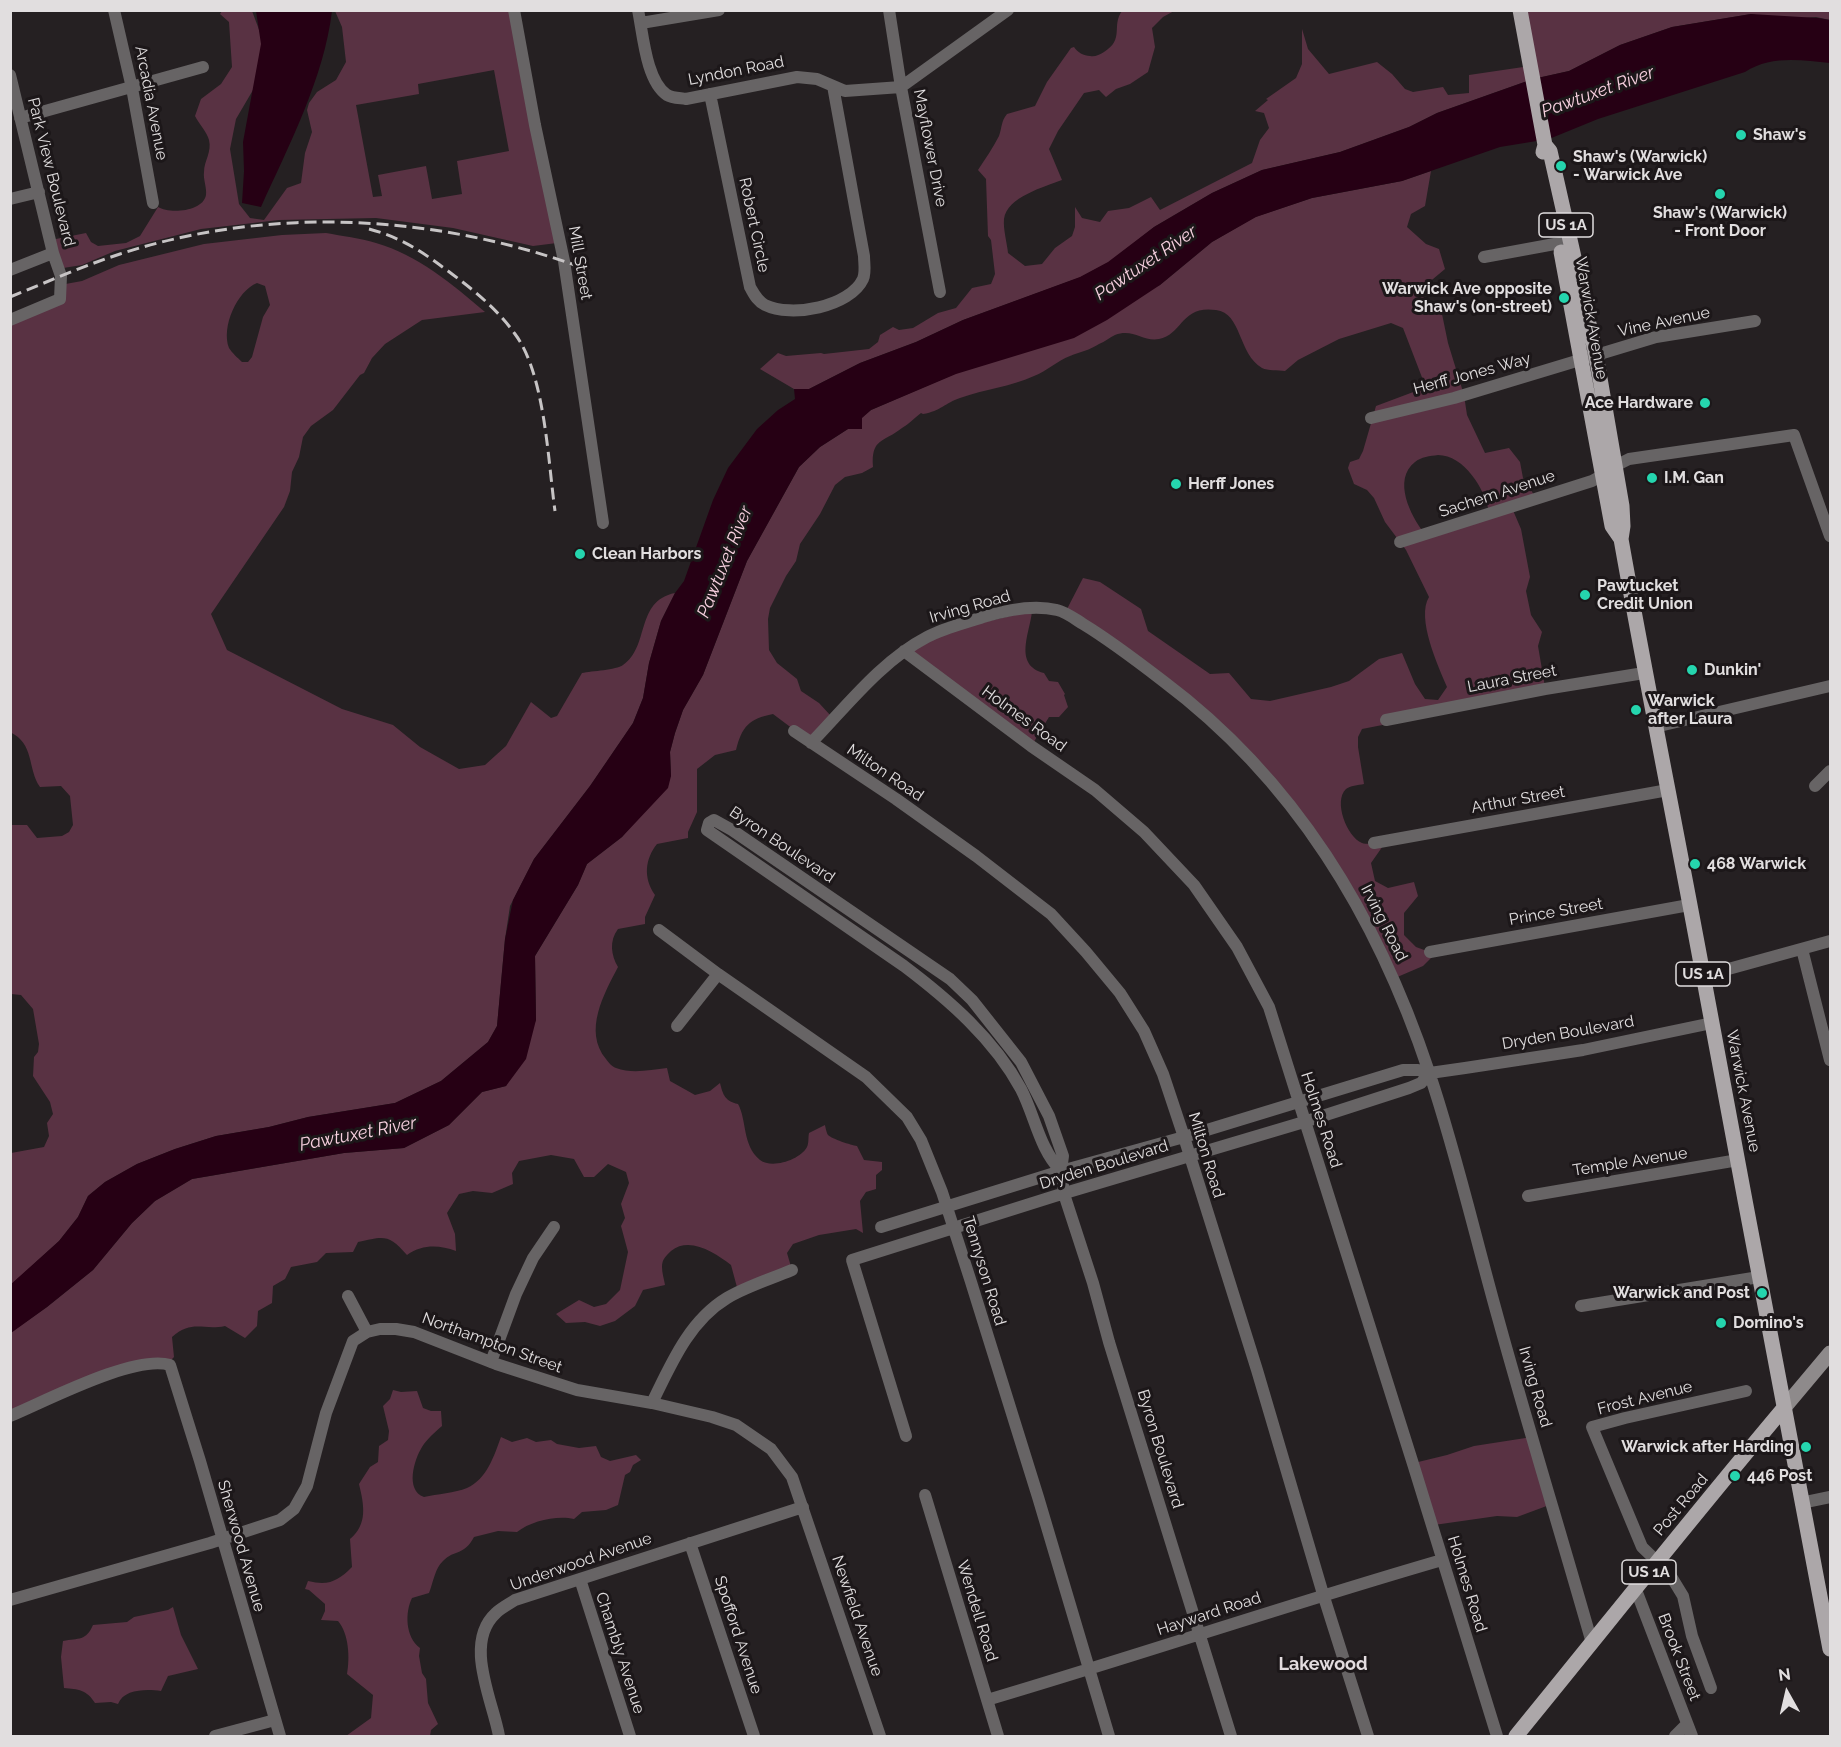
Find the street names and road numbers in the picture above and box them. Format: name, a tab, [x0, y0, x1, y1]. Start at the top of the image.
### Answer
street label: Arcadia Avenue	[131, 44, 171, 162]
street label: Lyndon Road	[686, 52, 786, 90]
street label: Mayflower Drive	[909, 87, 951, 209]
street label: Park View Boulevard	[23, 95, 79, 249]
street label: Robert Circle	[735, 176, 773, 274]
road number: US 1A	[1539, 213, 1593, 237]
street label: Mill Street	[564, 225, 596, 301]
street label: Warwick Avenue	[1571, 255, 1611, 381]
street label: Vine Avenue	[1616, 303, 1712, 341]
street label: Herff Jones Way	[1411, 349, 1533, 399]
street label: Sachem Avenue	[1437, 466, 1557, 522]
street label: Irving Road	[927, 586, 1013, 628]
street label: Laura Street	[1466, 661, 1558, 697]
street label: Holmes Road	[978, 682, 1070, 756]
street label: Milton Road	[843, 740, 927, 806]
street label: Arthur Street	[1470, 782, 1566, 818]
street label: Byron Boulevard	[726, 803, 838, 887]
street label: Irving Road	[1357, 882, 1411, 964]
street label: Prince Street	[1508, 894, 1604, 930]
road number: US 1A	[1676, 962, 1730, 986]
street label: Dryden Boulevard	[1500, 1012, 1636, 1054]
street label: Warwick Avenue	[1722, 1028, 1764, 1154]
street label: Holmes Road	[1296, 1070, 1346, 1170]
street label: Milton Road	[1184, 1110, 1228, 1200]
street label: Dryden Boulevard	[1037, 1136, 1171, 1194]
street label: Temple Avenue	[1571, 1143, 1689, 1181]
street label: Tennyson Road	[958, 1214, 1010, 1328]
street label: Northampton Street	[419, 1309, 565, 1377]
street label: Irving Road	[1514, 1344, 1556, 1430]
street label: Frost Avenue	[1596, 1377, 1694, 1419]
street label: Byron Boulevard	[1133, 1387, 1187, 1511]
street label: Post Road	[1650, 1470, 1712, 1540]
street label: Sherwood Avenue	[213, 1478, 269, 1614]
street label: Underwood Avenue	[508, 1529, 654, 1595]
street label: Holmes Road	[1443, 1533, 1491, 1635]
street label: Newfield Avenue	[827, 1553, 887, 1679]
street label: Wendell Road	[952, 1558, 1002, 1664]
road number: US 1A	[1622, 1560, 1676, 1584]
street label: Spofford Avenue	[710, 1573, 766, 1697]
street label: Hayward Road	[1155, 1588, 1263, 1640]
street label: Chambly Avenue	[591, 1590, 649, 1716]
street label: Brook Street	[1654, 1611, 1704, 1703]

